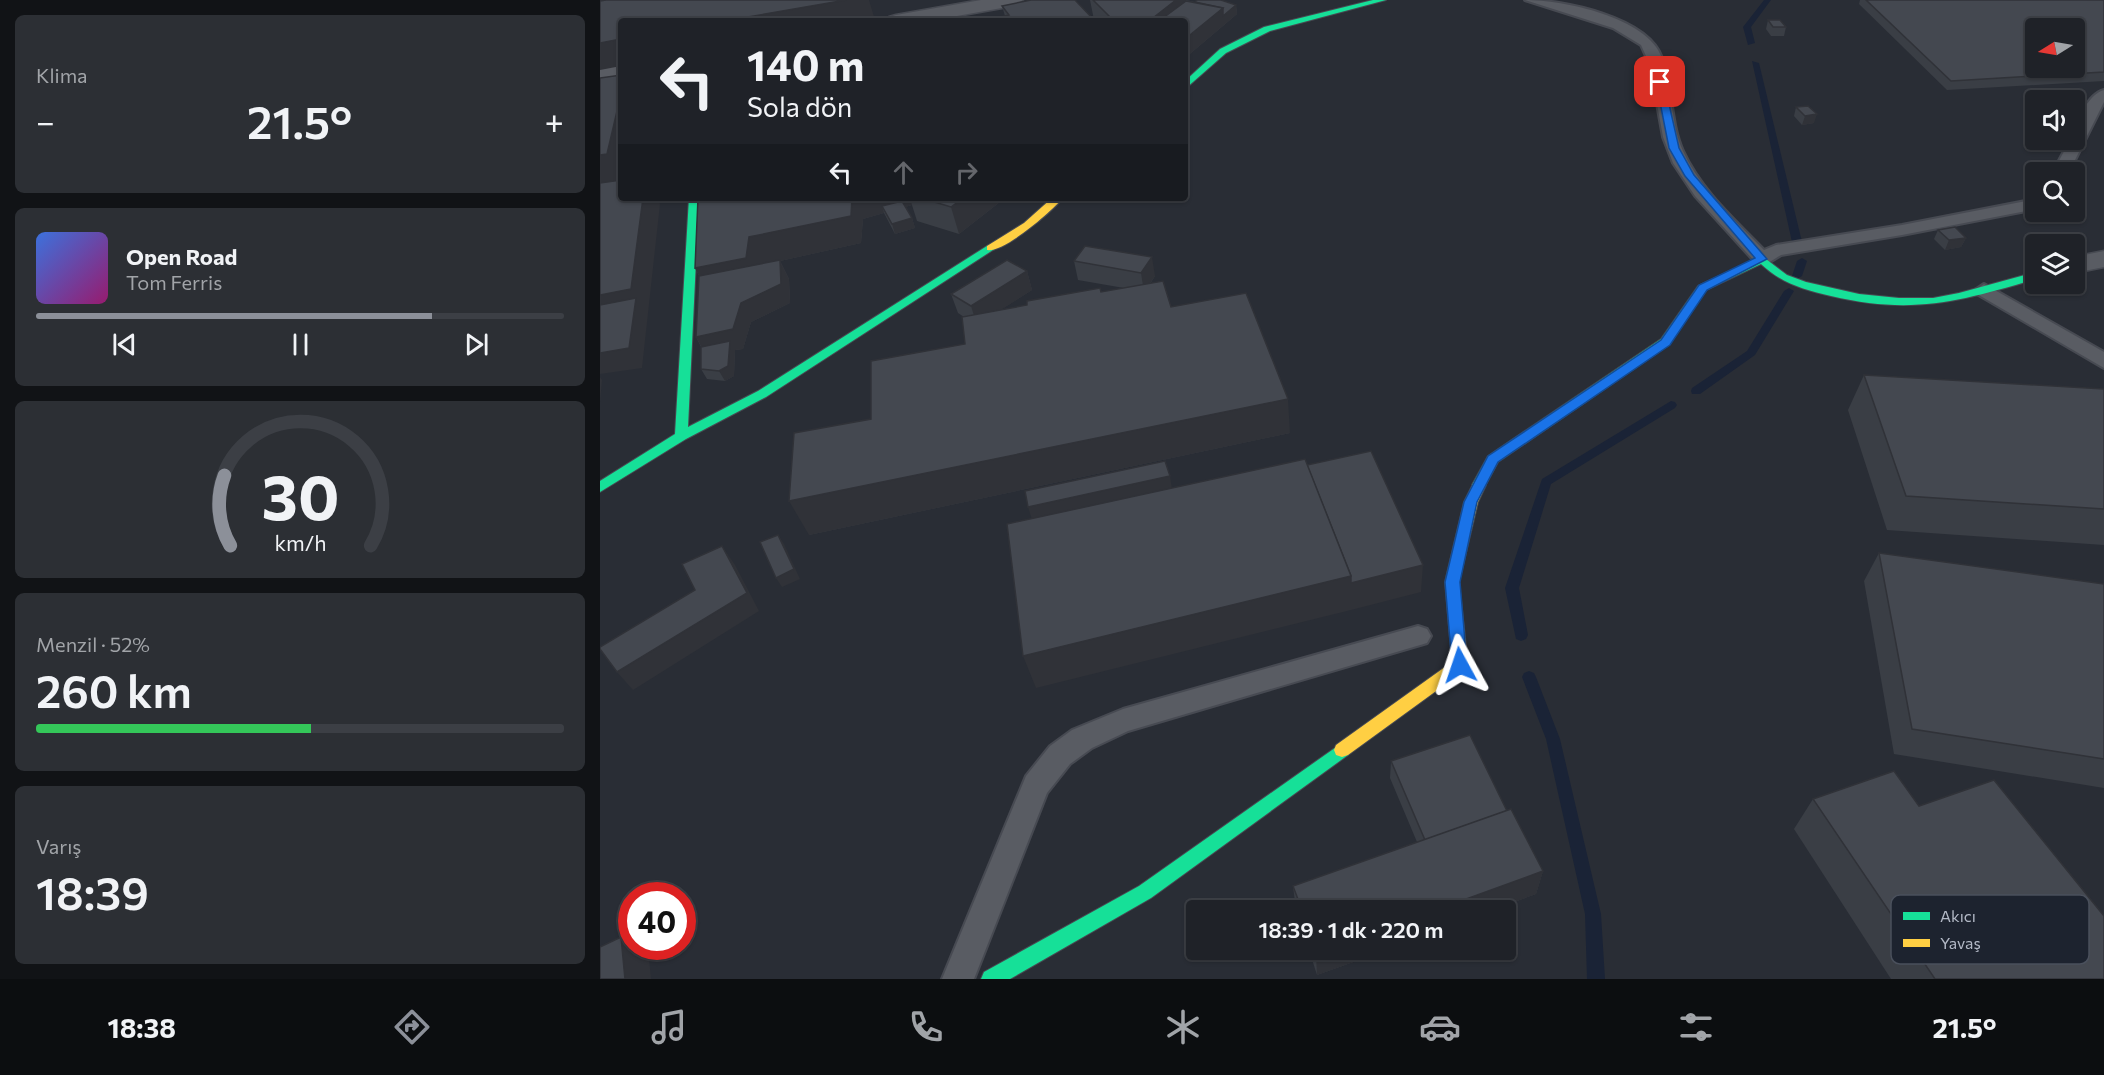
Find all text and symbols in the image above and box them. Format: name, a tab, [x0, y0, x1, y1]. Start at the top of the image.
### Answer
north arrow	[2025, 18, 2085, 78]
map controls	[2025, 18, 2085, 294]
text: 140 m	[747, 38, 864, 90]
icon: left	[648, 42, 726, 120]
pin	[1634, 56, 1685, 107]
text: Klima	[36, 63, 88, 87]
icon: arrive	[1643, 65, 1676, 98]
text: Sola dön	[747, 90, 852, 123]
button: sound	[2025, 90, 2085, 150]
text: 21.5°	[247, 93, 352, 148]
text: −	[36, 100, 55, 141]
text: +	[545, 100, 564, 141]
icon: left	[824, 156, 857, 189]
icon: ahead	[887, 156, 920, 189]
icon: right	[950, 156, 983, 189]
button: search	[2025, 162, 2085, 222]
button: layers	[2025, 234, 2085, 294]
text: Open Road	[126, 243, 237, 270]
text: Tom Ferris	[126, 270, 222, 294]
icon: previous	[108, 328, 141, 361]
icon: pause	[284, 328, 317, 361]
icon: next	[460, 328, 493, 361]
text: 30	[261, 458, 339, 534]
text: km/h	[274, 530, 326, 556]
text: Menzil · 52%	[36, 632, 150, 656]
position arrow	[1428, 633, 1492, 697]
text: 260 km	[36, 662, 192, 717]
text: Varış	[36, 834, 81, 858]
text: 18:39	[36, 864, 149, 919]
speed limit sign: 40	[618, 882, 696, 960]
legend	[1891, 895, 2089, 964]
text: Akıcı	[1940, 906, 1976, 925]
text: 18:39 · 1 dk · 220 m	[1259, 916, 1444, 943]
text: Yavaş	[1940, 933, 1981, 952]
icon: directions	[391, 1006, 433, 1048]
icon: music	[648, 1006, 690, 1048]
icon: phone	[905, 1006, 947, 1048]
icon: climate	[1162, 1006, 1204, 1048]
icon: car	[1419, 1006, 1461, 1048]
icon: filters	[1675, 1006, 1717, 1048]
text: 18:38	[107, 1011, 176, 1044]
text: 21.5°	[1932, 1011, 1997, 1044]

